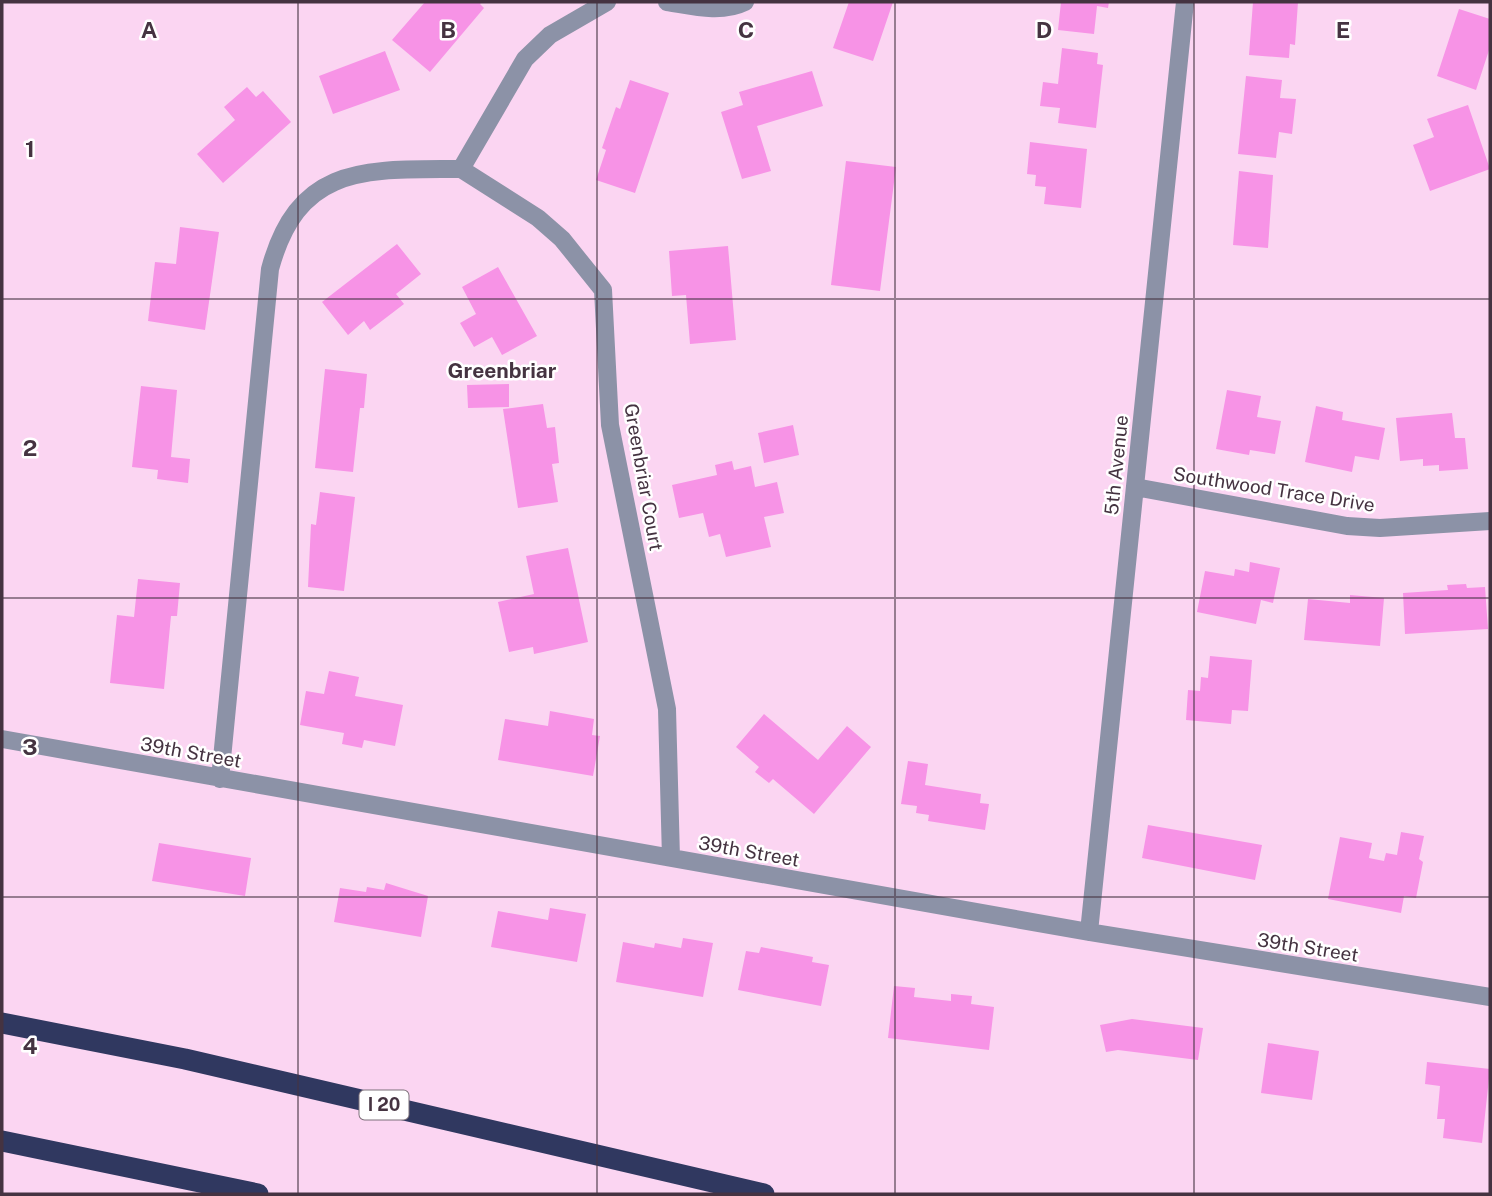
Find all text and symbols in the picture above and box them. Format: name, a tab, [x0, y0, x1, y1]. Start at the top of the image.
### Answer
text: A	[141, 16, 158, 43]
text: B	[440, 16, 456, 43]
text: C	[738, 16, 754, 43]
text: D	[1036, 16, 1052, 43]
text: E	[1336, 16, 1350, 43]
text: 1	[25, 135, 35, 162]
district label: Greenbriar	[448, 358, 557, 383]
street label: Greenbriar Court	[620, 402, 668, 552]
street label: 5th Avenue	[1100, 414, 1132, 516]
text: 2	[23, 434, 37, 461]
street label: Southwood Trace Drive	[1172, 462, 1376, 516]
street label: 39th Street	[139, 732, 243, 772]
text: 3	[22, 733, 38, 760]
street label: 39th Street	[697, 831, 801, 871]
street label: 39th Street	[1256, 928, 1360, 966]
text: 4	[22, 1032, 38, 1059]
road number: I 20	[360, 1090, 408, 1120]

